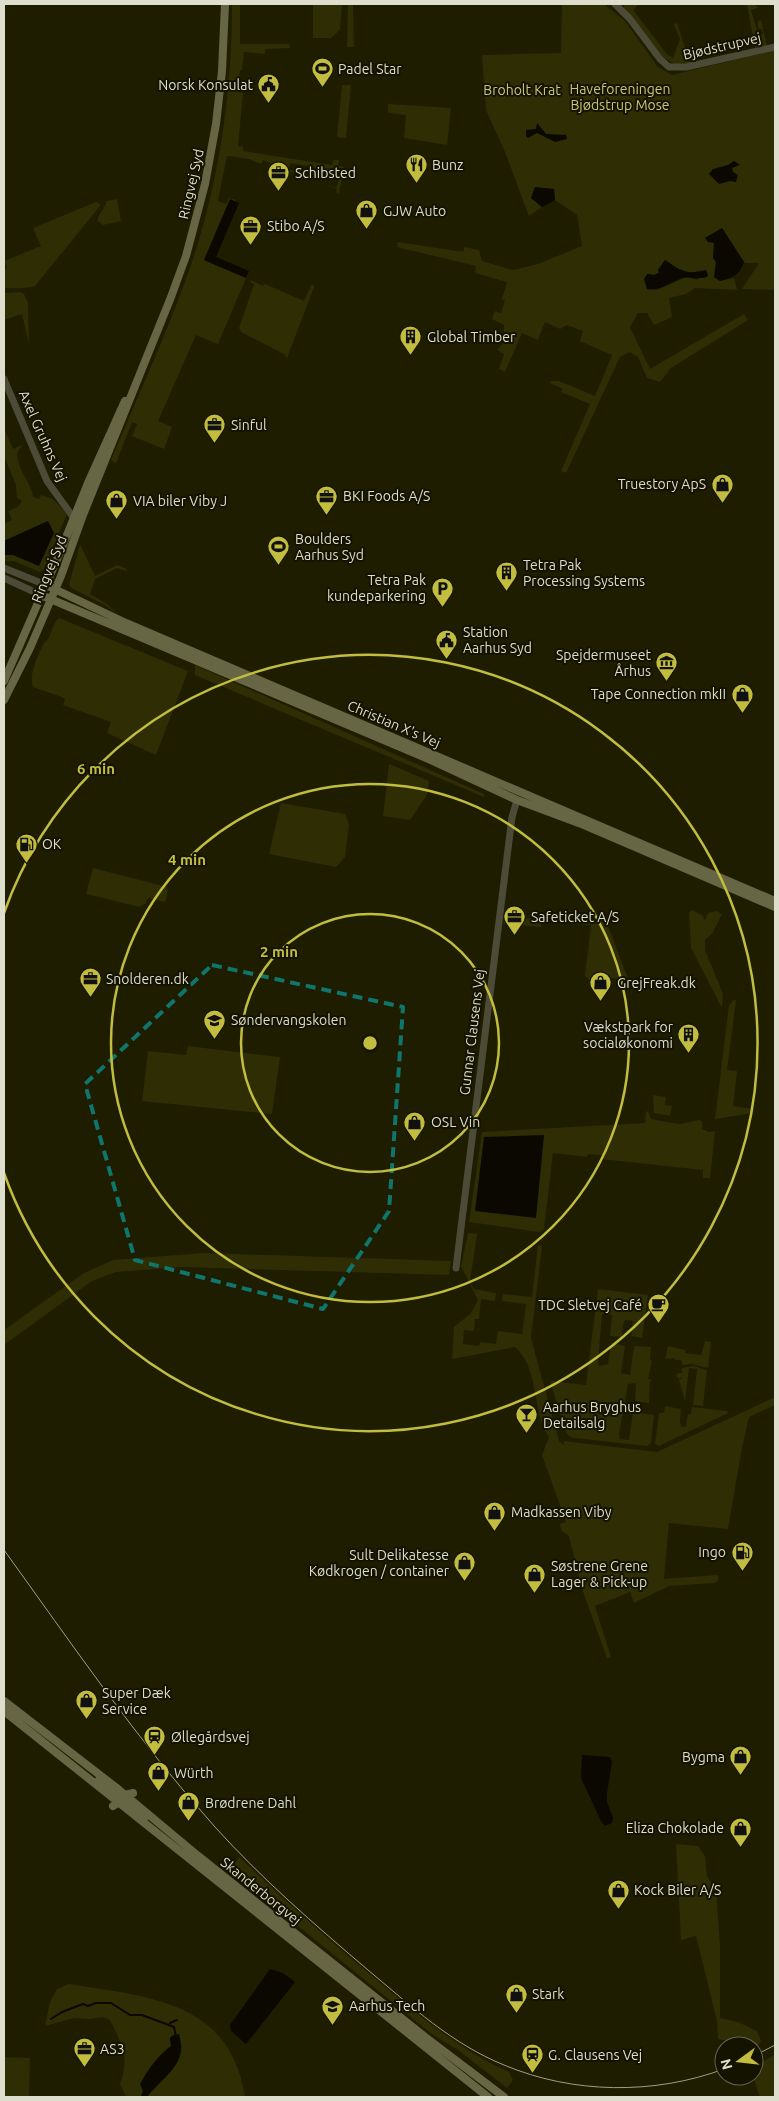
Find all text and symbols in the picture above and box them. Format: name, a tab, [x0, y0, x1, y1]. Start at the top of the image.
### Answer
street label: Bjødstrupvej	[681, 29, 763, 63]
sports icon: Padel Star	[310, 57, 334, 88]
place label: Padel Star	[338, 61, 402, 77]
public building icon: Norsk Konsulat	[257, 73, 281, 104]
place label: Norsk Konsulat	[158, 77, 253, 93]
park label: Haveforeningen Bjødstrup Mose	[569, 81, 671, 113]
park label: Broholt Krat	[483, 82, 561, 98]
street label: Ringvej Syd	[175, 147, 207, 221]
restaurant icon: Bunz	[404, 153, 428, 184]
place label: Bunz	[432, 157, 463, 173]
office icon: Schibsted	[267, 161, 291, 192]
place label: Schibsted	[295, 165, 356, 181]
shop icon: GJW Auto	[355, 199, 379, 230]
place label: GJW Auto	[383, 203, 446, 219]
office icon: Stibo A/S	[239, 214, 263, 245]
place label: Stibo A/S	[267, 218, 325, 234]
building icon: Global Timber	[399, 325, 423, 356]
place label: Global Timber	[427, 329, 516, 345]
street label: Axel Gruhns Vej	[16, 388, 70, 484]
office icon: Sinful	[203, 413, 227, 444]
place label: Sinful	[231, 417, 267, 433]
shop icon: Truestory ApS	[710, 472, 734, 503]
place label: Truestory ApS	[618, 476, 706, 492]
office icon: BKI Foods A/S	[315, 484, 339, 515]
place label: BKI Foods A/S	[343, 488, 430, 504]
shop icon: VIA biler Viby J	[105, 489, 129, 520]
place label: VIA biler Viby J	[133, 493, 227, 509]
place label: Boulders Aarhus Syd	[295, 531, 364, 563]
street label: Ringvej Syd	[28, 533, 70, 605]
sports icon: Boulders Aarhus Syd	[267, 535, 291, 566]
place label: Tetra Pak Processing Systems	[523, 557, 645, 589]
building icon: Tetra Pak Processing Systems	[495, 561, 519, 592]
place label: Tetra Pak kundeparkering	[327, 572, 426, 604]
parking icon: Tetra Pak kundeparkering	[430, 576, 454, 607]
place label: Station Aarhus Syd	[463, 624, 532, 656]
public building icon: Station Aarhus Syd	[435, 628, 459, 659]
place label: Spejdermuseet Århus	[556, 647, 651, 679]
museum icon: Spejdermuseet Århus	[655, 651, 679, 682]
shop icon: Tape Connection mkII	[730, 682, 754, 713]
place label: Tape Connection mkII	[591, 686, 726, 702]
street label: Christian X's Vej	[345, 697, 443, 751]
text: 6 min	[77, 760, 115, 777]
fuel station icon: OK	[14, 832, 38, 863]
place label: OK	[42, 836, 62, 852]
text: 4 min	[168, 851, 206, 868]
office icon: Safeticket A/S	[503, 905, 527, 936]
place label: Safeticket A/S	[531, 909, 619, 925]
text: 2 min	[260, 943, 298, 960]
office icon: Snolderen.dk	[78, 967, 102, 998]
street label: Gunnar Clausens Vej	[456, 968, 488, 1096]
place label: Snolderen.dk	[106, 971, 189, 987]
shop icon: GrejFreak.dk	[589, 971, 613, 1002]
place label: GrejFreak.dk	[617, 975, 696, 991]
school or university icon: Søndervangskolen	[203, 1008, 227, 1039]
place label: Søndervangskolen	[231, 1012, 347, 1028]
place label: Vækstpark for socialøkonomi	[583, 1019, 674, 1051]
building icon: Vækstpark for socialøkonomi	[677, 1023, 701, 1054]
centre of rings	[361, 1034, 379, 1052]
shop icon: OSL Vin	[403, 1110, 427, 1141]
place label: OSL Vin	[431, 1114, 480, 1130]
cafe icon: TDC Sletvej Café	[646, 1293, 670, 1324]
place label: TDC Sletvej Café	[538, 1297, 642, 1313]
place label: Aarhus Bryghus Detailsalg	[543, 1399, 641, 1431]
bar icon: Aarhus Bryghus Detailsalg	[515, 1403, 539, 1434]
shop icon: Madkassen Viby	[483, 1500, 507, 1531]
place label: Madkassen Viby	[511, 1504, 612, 1520]
fuel station icon: Ingo	[730, 1540, 754, 1571]
place label: Ingo	[698, 1544, 726, 1560]
place label: Sult Delikatesse Kødkrogen / container	[309, 1547, 450, 1579]
shop icon: Sult Delikatesse Kødkrogen / container	[453, 1551, 477, 1582]
place label: Søstrene Grene Lager & Pick-up	[551, 1558, 648, 1590]
shop icon: Søstrene Grene Lager & Pick-up	[523, 1562, 547, 1593]
place label: Super Dæk Service	[102, 1685, 171, 1717]
shop icon: Super Dæk Service	[74, 1689, 98, 1720]
station icon: Øllegårdsvej	[143, 1725, 167, 1756]
place label: Øllegårdsvej	[171, 1729, 250, 1745]
shop icon: Bygma	[729, 1745, 753, 1776]
place label: Bygma	[682, 1749, 725, 1765]
shop icon: Würth	[146, 1761, 170, 1792]
place label: Würth	[174, 1765, 214, 1781]
shop icon: Brødrene Dahl	[177, 1791, 201, 1822]
place label: Brødrene Dahl	[205, 1795, 297, 1811]
shop icon: Eliza Chokolade	[728, 1816, 752, 1847]
place label: Eliza Chokolade	[626, 1820, 724, 1836]
street label: Skanderborgvej	[218, 1854, 304, 1928]
shop icon: Kock Biler A/S	[606, 1878, 630, 1909]
place label: Kock Biler A/S	[634, 1882, 721, 1898]
shop icon: Stark	[504, 1982, 528, 2013]
place label: Stark	[532, 1986, 564, 2002]
school or university icon: Aarhus Tech	[321, 1994, 345, 2025]
place label: Aarhus Tech	[349, 1998, 425, 2014]
north arrow	[714, 2036, 764, 2086]
office icon: AS3	[72, 2037, 96, 2068]
place label: AS3	[100, 2041, 125, 2057]
station icon: G. Clausens Vej	[520, 2043, 544, 2074]
place label: G. Clausens Vej	[548, 2047, 642, 2063]
text: N	[717, 2057, 736, 2071]

